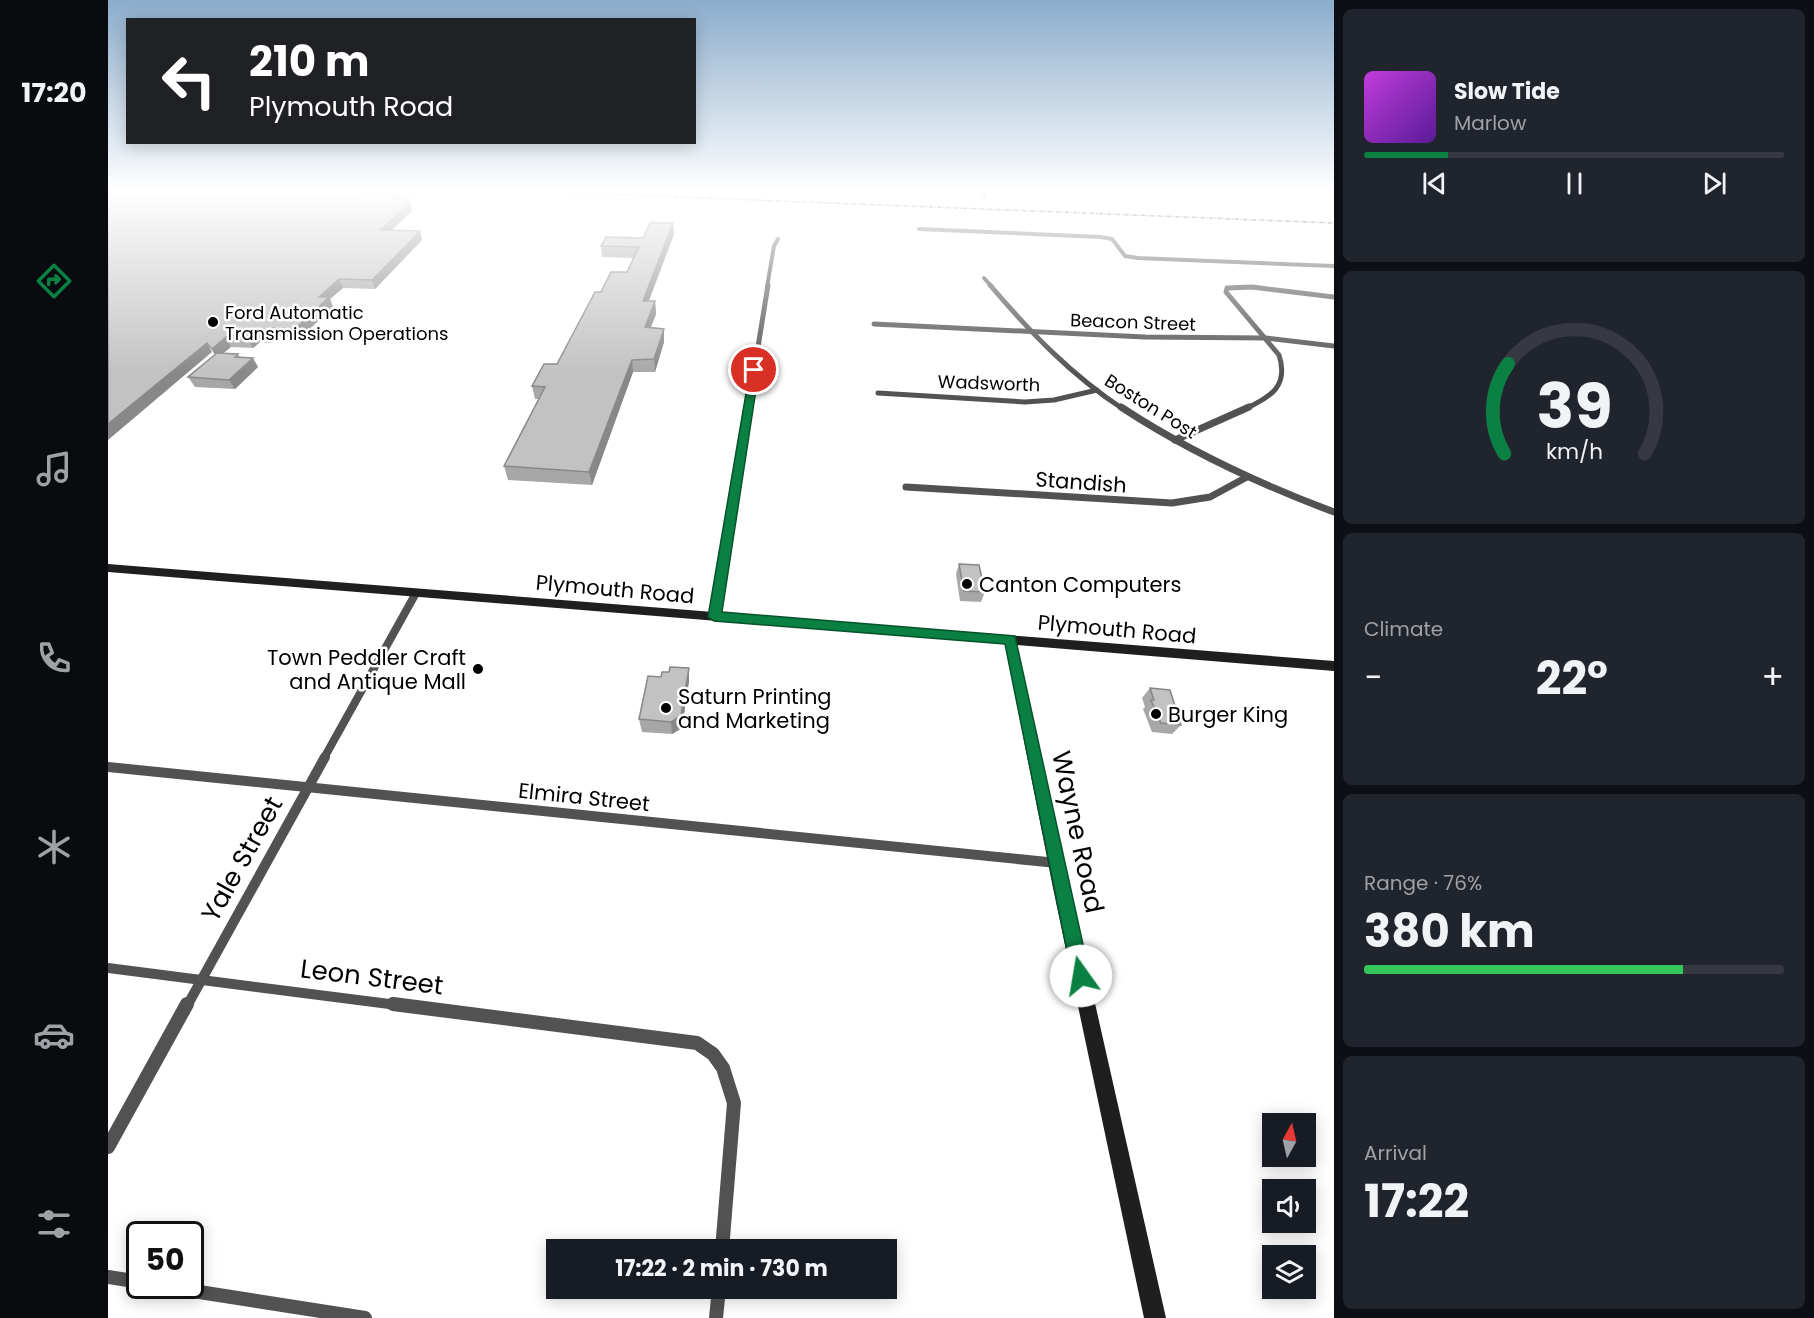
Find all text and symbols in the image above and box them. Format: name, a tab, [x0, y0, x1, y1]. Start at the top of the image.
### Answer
text: 210 m	[249, 32, 370, 91]
icon: left	[150, 42, 228, 120]
text: 17:20	[21, 74, 87, 111]
text: Slow Tide	[1454, 76, 1560, 107]
text: Plymouth Road	[249, 88, 453, 125]
text: Marlow	[1454, 109, 1526, 137]
icon: previous	[1418, 167, 1451, 200]
icon: pause	[1558, 167, 1591, 200]
icon: next	[1698, 167, 1731, 200]
icon: directions	[33, 260, 75, 302]
place label: Ford Automatic Transmission Operations	[225, 300, 448, 346]
street label: Beacon Street	[1070, 307, 1196, 337]
marker: Ford Automatic Transmission Operations	[206, 315, 220, 329]
pin	[728, 344, 779, 395]
icon: arrive	[737, 353, 770, 386]
text: 39	[1536, 362, 1612, 450]
street label: Boston Post	[1100, 368, 1202, 444]
street label: Wadsworth	[937, 369, 1041, 397]
text: km/h	[1545, 437, 1603, 468]
icon: music	[33, 448, 75, 490]
street label: Standish	[1034, 464, 1128, 500]
street label: Plymouth Road	[535, 568, 695, 610]
place label: Canton Computers	[979, 570, 1181, 599]
marker: Canton Computers	[960, 577, 974, 591]
street label: Plymouth Road	[1037, 608, 1197, 650]
text: Climate	[1364, 615, 1443, 643]
icon: phone	[33, 637, 75, 679]
place label: Town Peddler Craft and Antique Mall	[267, 643, 466, 696]
text: 22°	[1536, 647, 1608, 710]
text: −	[1364, 654, 1382, 701]
text: +	[1761, 654, 1784, 701]
marker: Town Peddler Craft and Antique Mall	[471, 662, 485, 676]
place label: Saturn Printing and Marketing	[678, 682, 832, 735]
place label: Burger King	[1168, 700, 1288, 729]
marker: Saturn Printing and Marketing	[659, 701, 673, 715]
marker: Burger King	[1149, 707, 1163, 721]
street label: Wayne Road	[1043, 748, 1113, 916]
street label: Elmira Street	[517, 776, 651, 818]
street label: Yale Street	[193, 790, 291, 928]
icon: climate	[33, 826, 75, 868]
text: Range · 76%	[1364, 869, 1482, 897]
text: 380 km	[1364, 900, 1535, 963]
position arrow	[1049, 944, 1113, 1008]
street label: Leon Street	[298, 950, 446, 1004]
icon: car	[33, 1014, 75, 1056]
north arrow	[1262, 1113, 1316, 1167]
map controls	[1262, 1113, 1316, 1299]
text: Arrival	[1364, 1139, 1427, 1167]
text: 17:22	[1364, 1170, 1469, 1233]
button: sound	[1262, 1179, 1316, 1233]
icon: filters	[33, 1203, 75, 1245]
speed limit sign: 50	[126, 1221, 204, 1299]
button: layers	[1262, 1245, 1316, 1299]
text: 17:22 · 2 min · 730 m	[615, 1253, 828, 1284]

